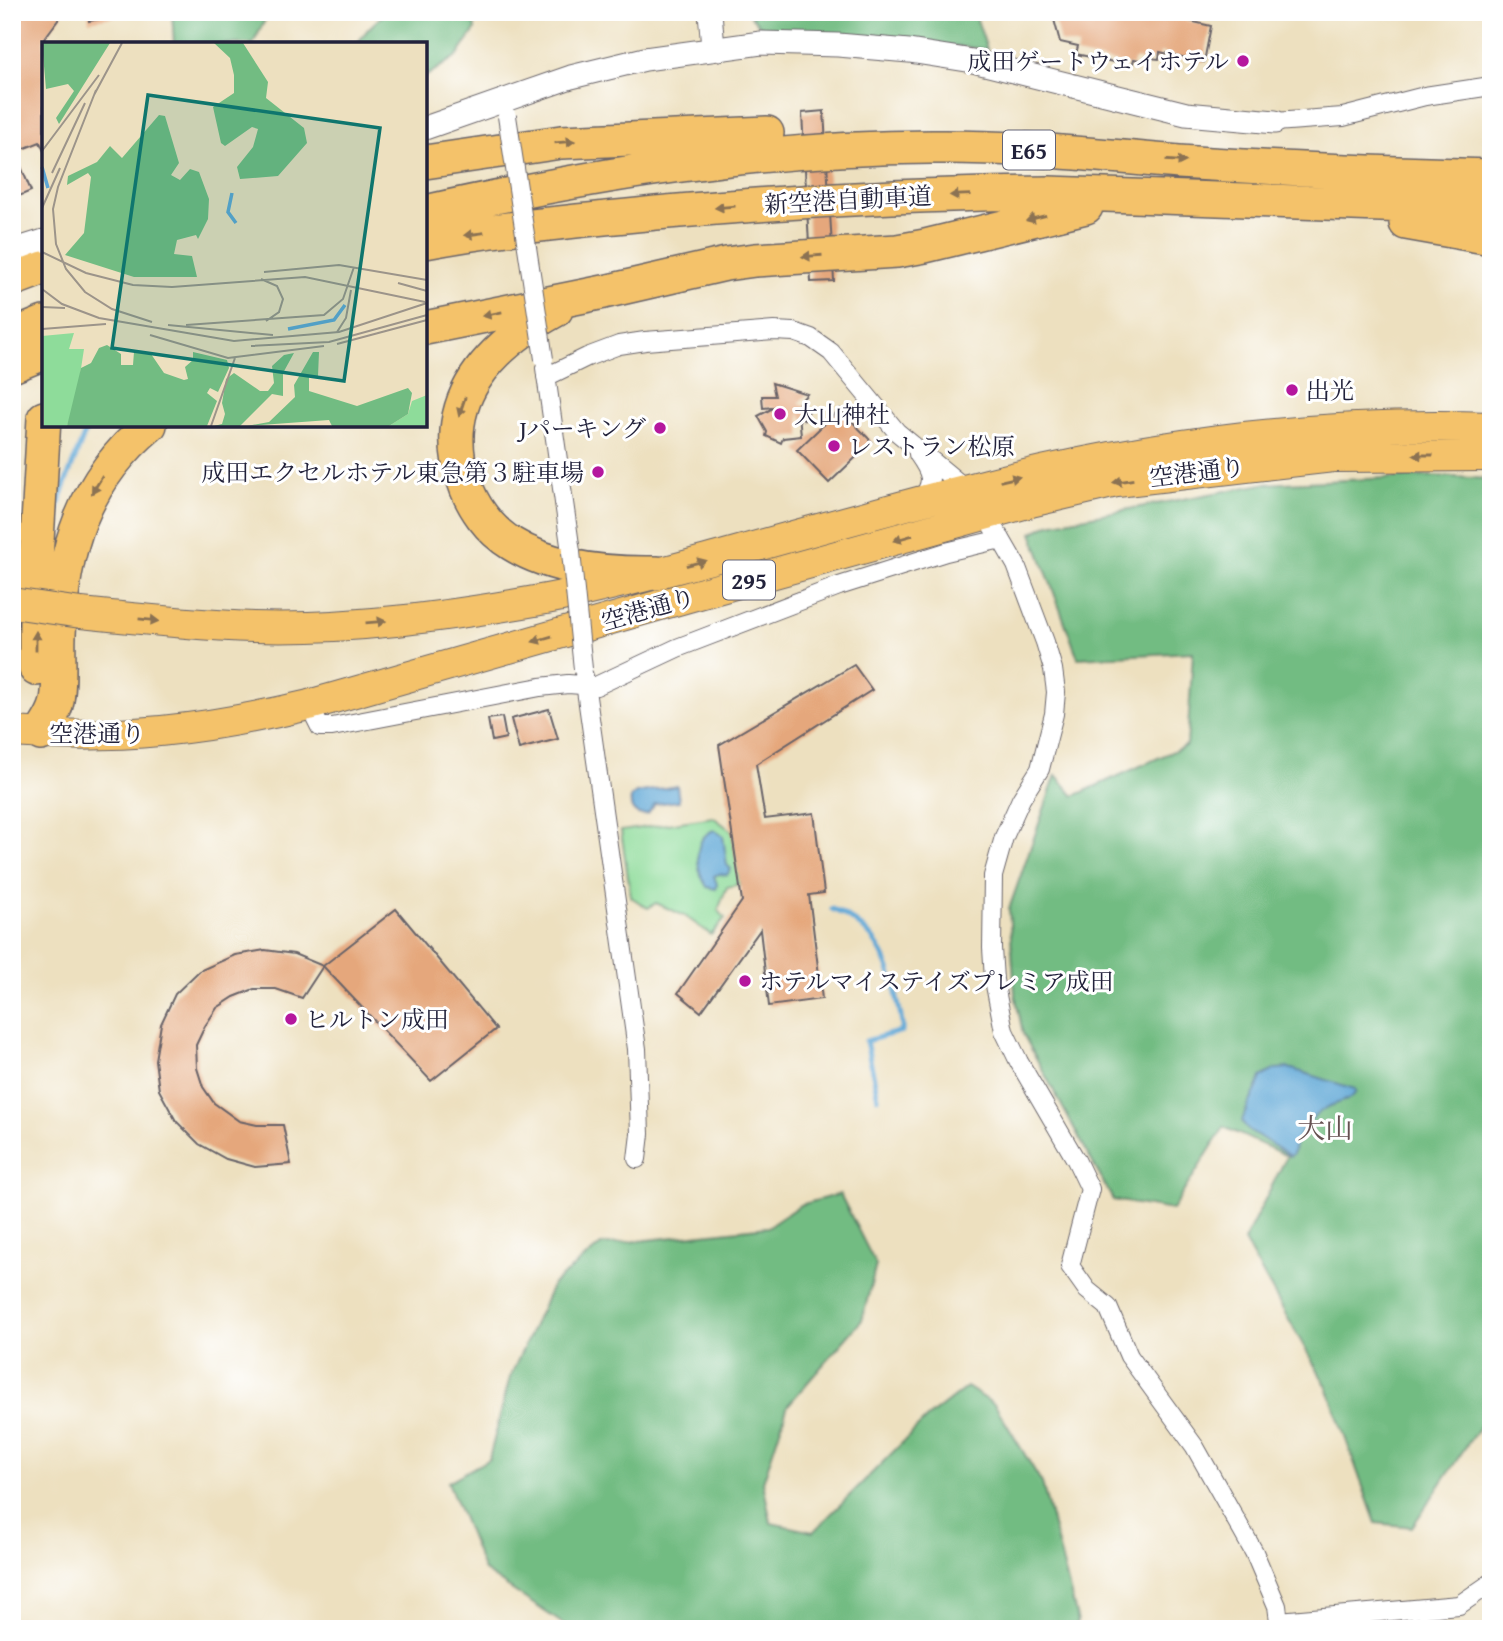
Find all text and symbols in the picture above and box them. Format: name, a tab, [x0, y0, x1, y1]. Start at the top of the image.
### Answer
inset map	[42, 42, 427, 427]
place label: 成田ゲートウェイホテル	[967, 44, 1229, 79]
marker: 成田ゲートウェイホテル	[1235, 53, 1251, 69]
road number: E65	[1003, 130, 1055, 169]
one-way arrow	[555, 136, 577, 147]
one-way arrow	[1166, 156, 1188, 167]
street label: 新空港自動車道	[763, 178, 933, 222]
one-way arrow	[949, 189, 971, 200]
one-way arrow	[714, 202, 736, 213]
one-way arrow	[1024, 213, 1046, 224]
one-way arrow	[463, 228, 485, 239]
one-way arrow	[801, 251, 823, 262]
one-way arrow	[481, 309, 503, 320]
place label: 出光	[1306, 373, 1354, 408]
marker: 出光	[1284, 382, 1300, 398]
one-way arrow	[457, 397, 467, 418]
place label: 大山神社	[794, 397, 890, 432]
marker: 大山神社	[772, 406, 788, 422]
place label: Jパーキング	[516, 411, 646, 446]
marker: Jパーキング	[652, 420, 668, 436]
place label: レストラン松原	[848, 429, 1015, 464]
marker: レストラン松原	[826, 438, 842, 454]
street label: 空港通り	[1147, 449, 1247, 495]
one-way arrow	[1411, 449, 1433, 461]
place label: 成田エクセルホテル東急第３駐車場	[201, 455, 584, 490]
marker: 成田エクセルホテル東急第３駐車場	[590, 464, 606, 480]
one-way arrow	[999, 474, 1021, 485]
one-way arrow	[91, 475, 104, 495]
one-way arrow	[1112, 476, 1134, 487]
one-way arrow	[892, 533, 914, 544]
one-way arrow	[685, 557, 706, 567]
road number: 295	[723, 560, 775, 600]
street label: 空港通り	[597, 579, 699, 639]
one-way arrow	[138, 615, 160, 626]
one-way arrow	[365, 616, 387, 627]
one-way arrow	[30, 630, 42, 652]
one-way arrow	[531, 634, 552, 644]
street label: 空港通り	[49, 716, 145, 751]
place label: ホテルマイステイズプレミア成田	[759, 964, 1114, 999]
marker: ホテルマイステイズプレミア成田	[737, 973, 753, 989]
place label: ヒルトン成田	[305, 1002, 449, 1037]
marker: ヒルトン成田	[283, 1011, 299, 1027]
district label: 大山	[1297, 1107, 1353, 1148]

